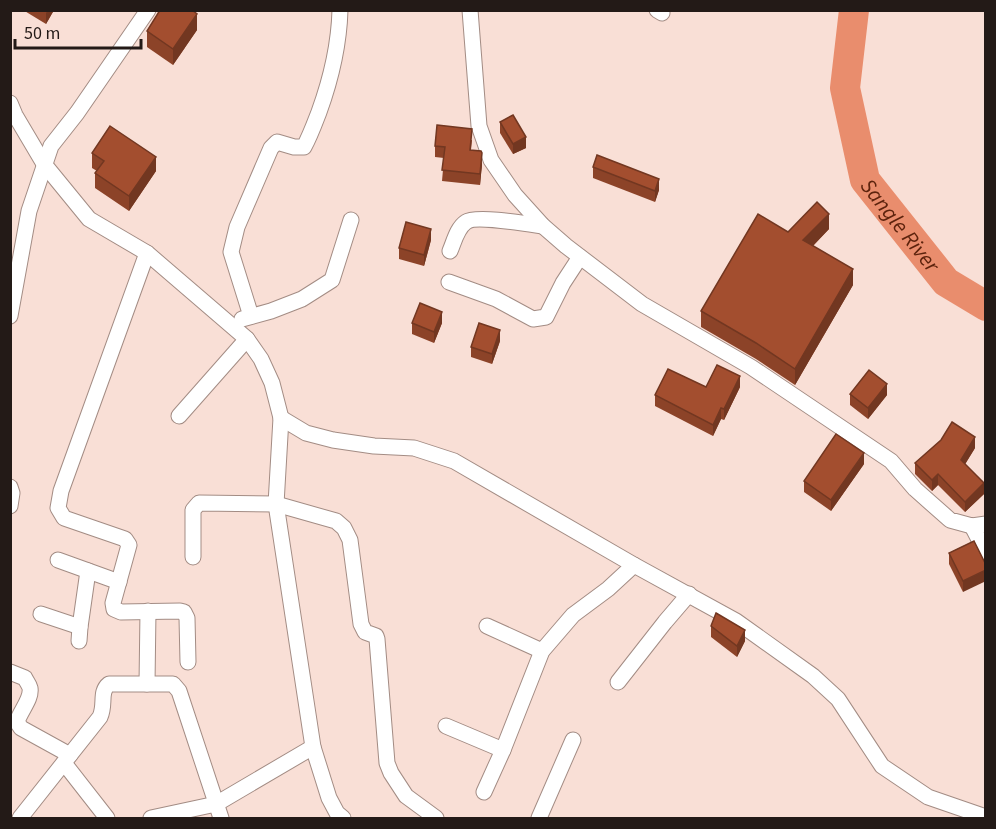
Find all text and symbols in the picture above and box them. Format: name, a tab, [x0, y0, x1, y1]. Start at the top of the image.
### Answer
scale bar	[15, 12, 141, 50]
text: 50 m	[24, 21, 60, 46]
water label: Sangle River	[853, 172, 948, 280]

